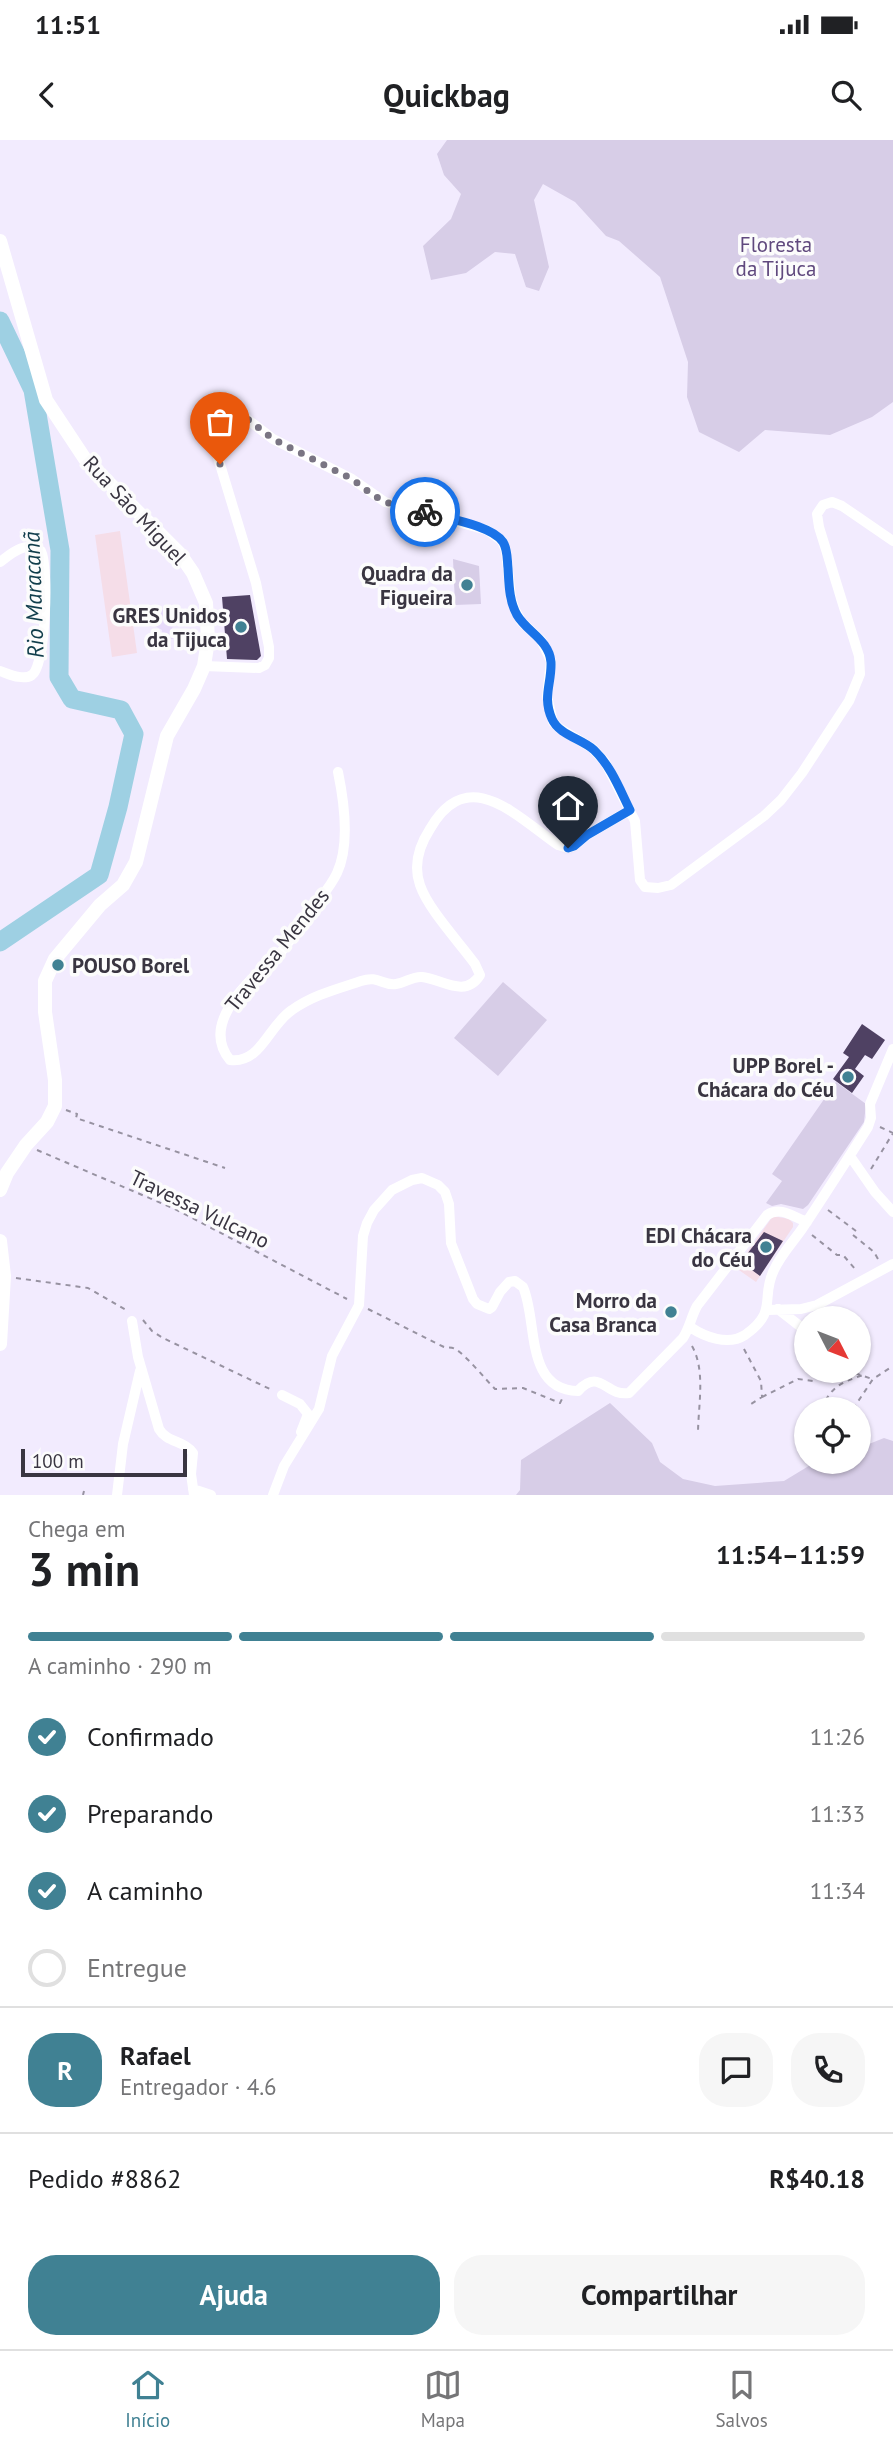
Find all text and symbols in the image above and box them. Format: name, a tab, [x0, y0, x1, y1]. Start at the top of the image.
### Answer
text: 11:51	[35, 8, 101, 41]
text: Quickbag	[383, 74, 510, 116]
icon: back	[28, 76, 66, 114]
icon: search	[827, 76, 865, 114]
park label: Floresta da Tijuca	[736, 231, 816, 282]
pin	[190, 392, 250, 464]
icon: bag	[201, 403, 239, 441]
street label: Rua São Miguel	[77, 450, 193, 570]
courier	[390, 477, 460, 547]
icon: bike	[406, 493, 444, 531]
water label: Rio Maracanã	[16, 530, 50, 659]
place label: Quadra da Figueira	[361, 560, 453, 611]
marker: Quadra da Figueira	[459, 577, 475, 593]
place label: GRES Unidos da Tijuca	[112, 602, 227, 653]
marker: GRES Unidos da Tijuca	[233, 619, 249, 635]
pin	[538, 776, 598, 848]
icon: home	[549, 787, 587, 825]
street label: Travessa Mendes	[219, 883, 335, 1017]
place label: POUSO Borel	[72, 952, 190, 979]
marker: POUSO Borel	[50, 957, 66, 973]
place label: UPP Borel - Chácara do Céu	[697, 1052, 834, 1103]
marker: UPP Borel - Chácara do Céu	[840, 1069, 856, 1085]
street label: Travessa Vulcano	[126, 1164, 274, 1254]
place label: EDI Chácara do Céu	[646, 1222, 752, 1273]
marker: EDI Chácara do Céu	[758, 1239, 774, 1255]
place label: Morro da Casa Branca	[549, 1287, 657, 1338]
marker: Morro da Casa Branca	[663, 1304, 679, 1320]
north arrow	[794, 1306, 872, 1382]
map controls	[794, 1306, 871, 1474]
button: locate	[794, 1397, 871, 1474]
scale bar	[21, 1446, 187, 1478]
text: 100 m	[32, 1449, 84, 1473]
text: Chega em	[28, 1514, 125, 1543]
text: 11:54–11:59	[716, 1538, 865, 1571]
text: 3 min	[28, 1539, 140, 1599]
text: A caminho · 290 m	[28, 1651, 212, 1680]
icon: check	[28, 1718, 66, 1756]
text: Confirmado	[87, 1720, 214, 1753]
text: 11:26	[810, 1722, 865, 1751]
icon: check	[28, 1795, 66, 1833]
text: Preparando	[87, 1797, 214, 1830]
text: 11:33	[810, 1799, 865, 1828]
icon: check	[28, 1872, 66, 1910]
text: A caminho	[87, 1874, 203, 1907]
text: 11:34	[810, 1876, 865, 1905]
text: Entregue	[87, 1951, 187, 1984]
button: chat	[699, 2033, 773, 2107]
button: phone	[791, 2033, 865, 2107]
text: Rafael	[120, 2039, 191, 2072]
text: R	[57, 2054, 73, 2087]
text: Entregador · 4.6	[120, 2072, 277, 2101]
text: Pedido #8862	[28, 2162, 181, 2195]
text: R$40.18	[769, 2162, 865, 2195]
button: Ajuda	[28, 2255, 440, 2335]
button: Compartilhar	[454, 2255, 865, 2335]
tab: Início	[125, 2366, 170, 2432]
tab: Mapa	[421, 2366, 465, 2432]
tab: Salvos	[716, 2366, 768, 2432]

